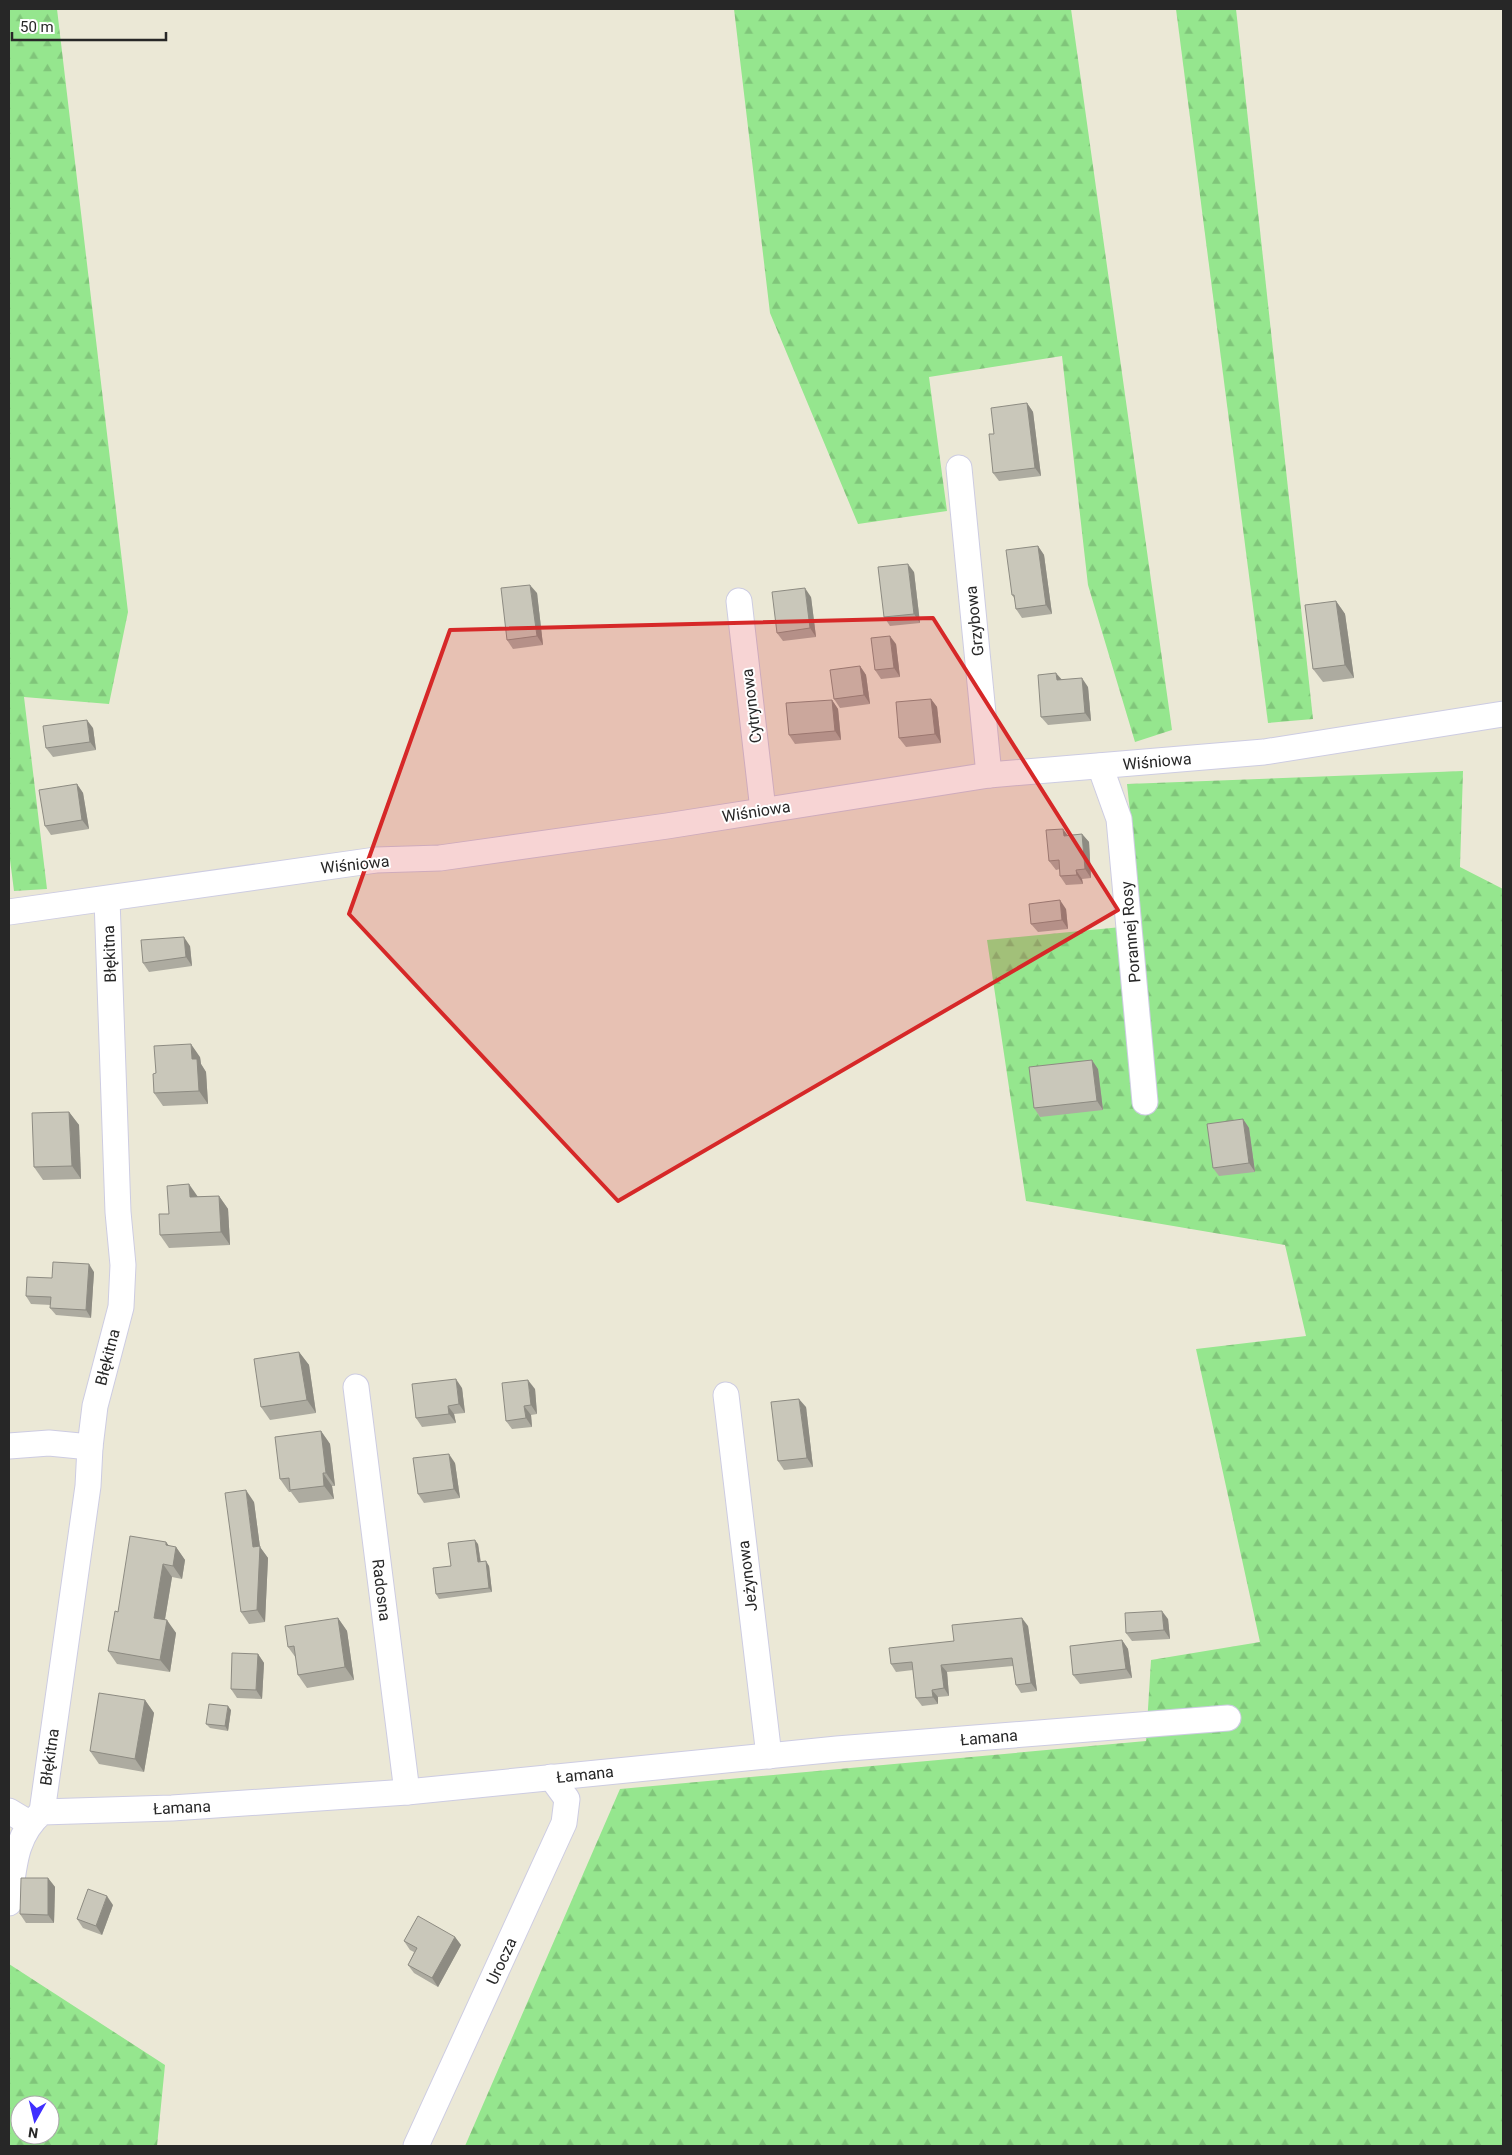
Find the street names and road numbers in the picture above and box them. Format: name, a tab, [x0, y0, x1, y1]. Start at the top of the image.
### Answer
street label: Grzybowa	[961, 585, 988, 657]
street label: Cytrynowa	[737, 668, 765, 744]
street label: Wiśniowa	[1122, 749, 1192, 774]
street label: Wiśniowa	[721, 797, 792, 826]
street label: Wiśniowa	[320, 851, 390, 878]
street label: Porannej Rosy	[1117, 880, 1144, 983]
street label: Błękitna	[99, 925, 120, 983]
street label: Błękitna	[91, 1327, 124, 1387]
street label: Jeżynowa	[734, 1539, 761, 1613]
street label: Radosna	[368, 1558, 395, 1622]
street label: Łamana	[960, 1726, 1019, 1749]
street label: Błękitna	[36, 1727, 63, 1787]
street label: Łamana	[555, 1762, 615, 1787]
street label: Łamana	[153, 1797, 211, 1818]
street label: Urocza	[482, 1935, 521, 1988]

